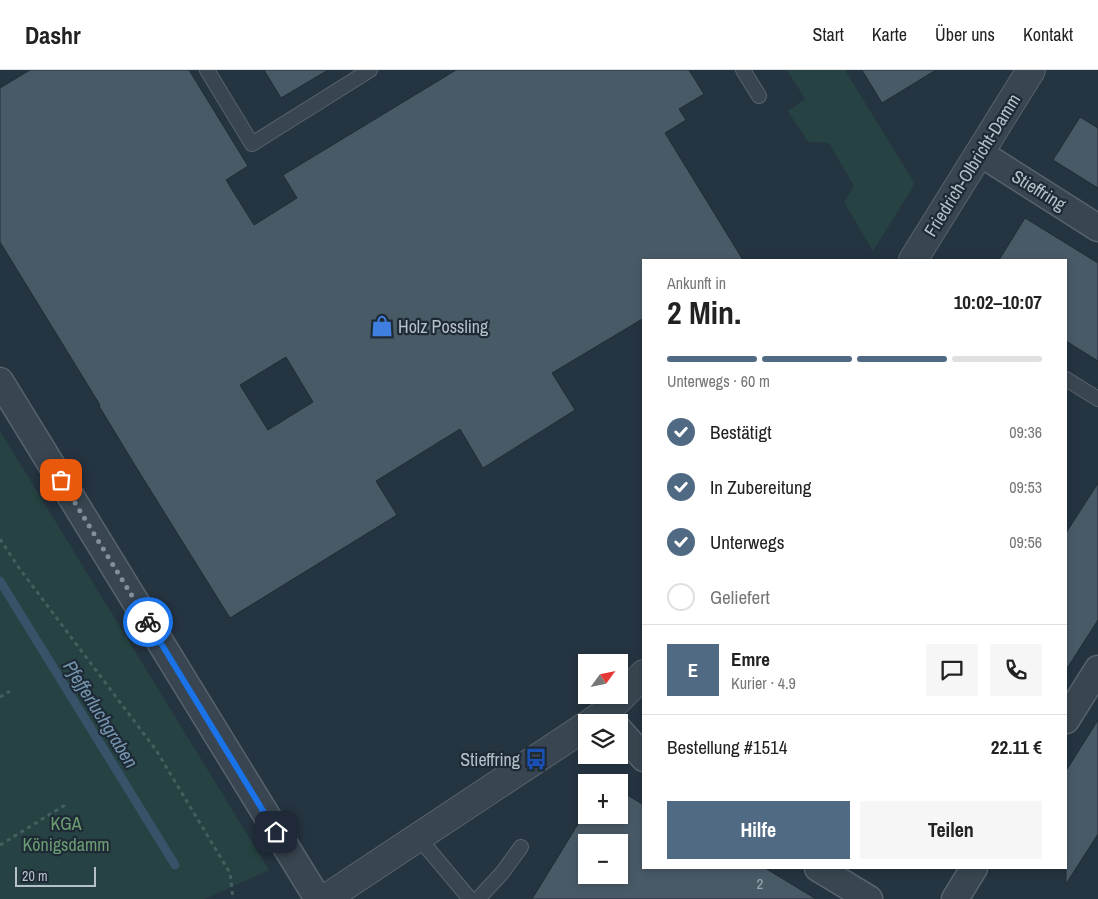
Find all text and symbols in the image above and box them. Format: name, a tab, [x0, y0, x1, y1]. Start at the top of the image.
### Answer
text: Dashr	[25, 19, 81, 51]
text: Start	[813, 22, 844, 47]
text: Karte	[872, 22, 907, 47]
text: Über uns	[935, 22, 995, 47]
text: Kontakt	[1023, 22, 1073, 47]
street label: Friedrich-Olbricht-Damm	[918, 89, 1026, 241]
street label: Stieffring	[1007, 164, 1072, 217]
text: Ankunft in	[667, 272, 726, 294]
text: 10:02–10:07	[954, 289, 1042, 315]
text: 2 Min.	[667, 291, 741, 334]
shop icon: Holz Possling	[369, 313, 395, 339]
place label: Holz Possling	[398, 314, 489, 339]
text: Unterwegs · 60 m	[667, 370, 770, 392]
icon: check	[667, 418, 695, 446]
text: Bestätigt	[710, 419, 772, 445]
text: 09:36	[1009, 421, 1042, 443]
pin	[40, 459, 82, 501]
icon: bag	[47, 466, 75, 494]
icon: check	[667, 473, 695, 501]
text: In Zubereitung	[710, 474, 811, 500]
text: 09:53	[1009, 476, 1042, 498]
icon: check	[667, 528, 695, 556]
text: Unterwegs	[710, 529, 784, 555]
text: 09:56	[1009, 531, 1042, 553]
text: Geliefert	[710, 584, 770, 610]
courier	[123, 597, 173, 647]
icon: bike	[134, 608, 162, 636]
button: chat	[926, 644, 978, 696]
button: phone	[990, 644, 1042, 696]
text: Emre	[731, 646, 770, 672]
north arrow	[578, 654, 628, 704]
map controls	[578, 654, 628, 884]
water label: Pfefferluchgraben	[57, 655, 145, 773]
text: E	[688, 657, 698, 683]
text: Kurier · 4.9	[731, 672, 796, 694]
button: layers	[578, 714, 628, 764]
text: Bestellung #1514	[667, 734, 787, 760]
text: 22.11 €	[991, 734, 1042, 760]
bus stop icon: Stieffring	[523, 746, 549, 772]
place label: Stieffring	[460, 747, 521, 772]
button: +	[578, 774, 628, 824]
button: Hilfe	[667, 801, 850, 859]
button: Teilen	[860, 801, 1042, 859]
park label: KGA Königsdamm	[23, 811, 109, 857]
pin	[255, 811, 297, 853]
icon: home	[262, 818, 290, 846]
button: −	[578, 834, 628, 884]
scale bar	[15, 864, 96, 887]
text: 20 m	[22, 867, 48, 885]
house number: 2	[757, 873, 764, 894]

